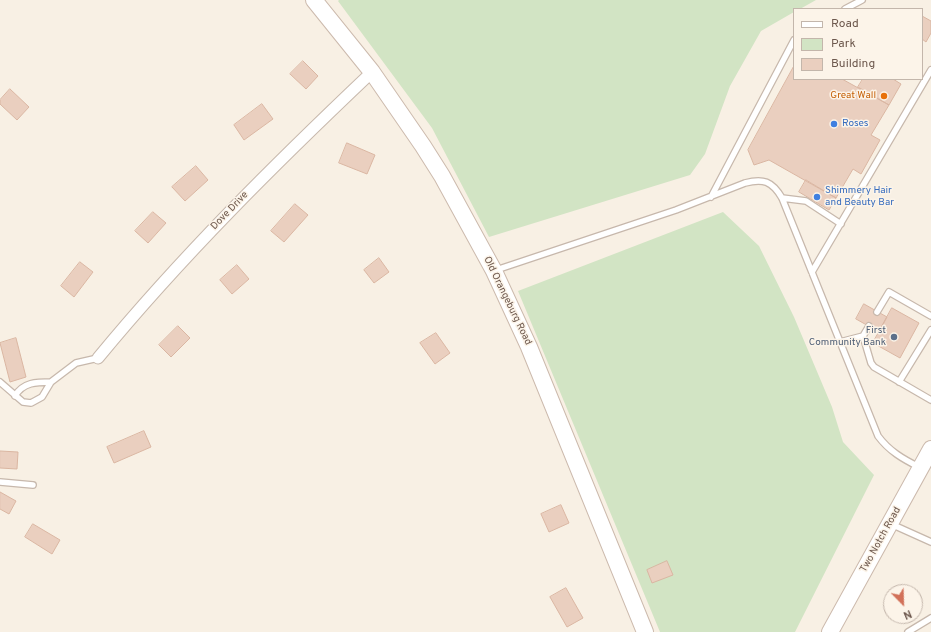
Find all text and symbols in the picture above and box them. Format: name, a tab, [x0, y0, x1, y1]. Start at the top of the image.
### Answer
legend	[793, 8, 923, 80]
text: Road	[831, 16, 859, 32]
text: Park	[831, 36, 856, 52]
text: Building	[831, 56, 875, 72]
place label: Great Wall	[830, 90, 876, 102]
marker: Great Wall	[879, 91, 889, 101]
place label: Roses	[842, 118, 868, 130]
marker: Roses	[829, 119, 839, 129]
place label: Shimmery Hair and Beauty Bar	[825, 185, 894, 208]
street label: Dove Drive	[209, 189, 251, 233]
marker: Shimmery Hair and Beauty Bar	[812, 192, 822, 202]
street label: Old Orangeburg Road	[480, 255, 534, 347]
place label: First Community Bank	[809, 325, 886, 348]
marker: First Community Bank	[889, 332, 899, 342]
street label: Two Notch Road	[858, 505, 904, 575]
north arrow	[883, 584, 923, 624]
text: N	[901, 606, 914, 622]

